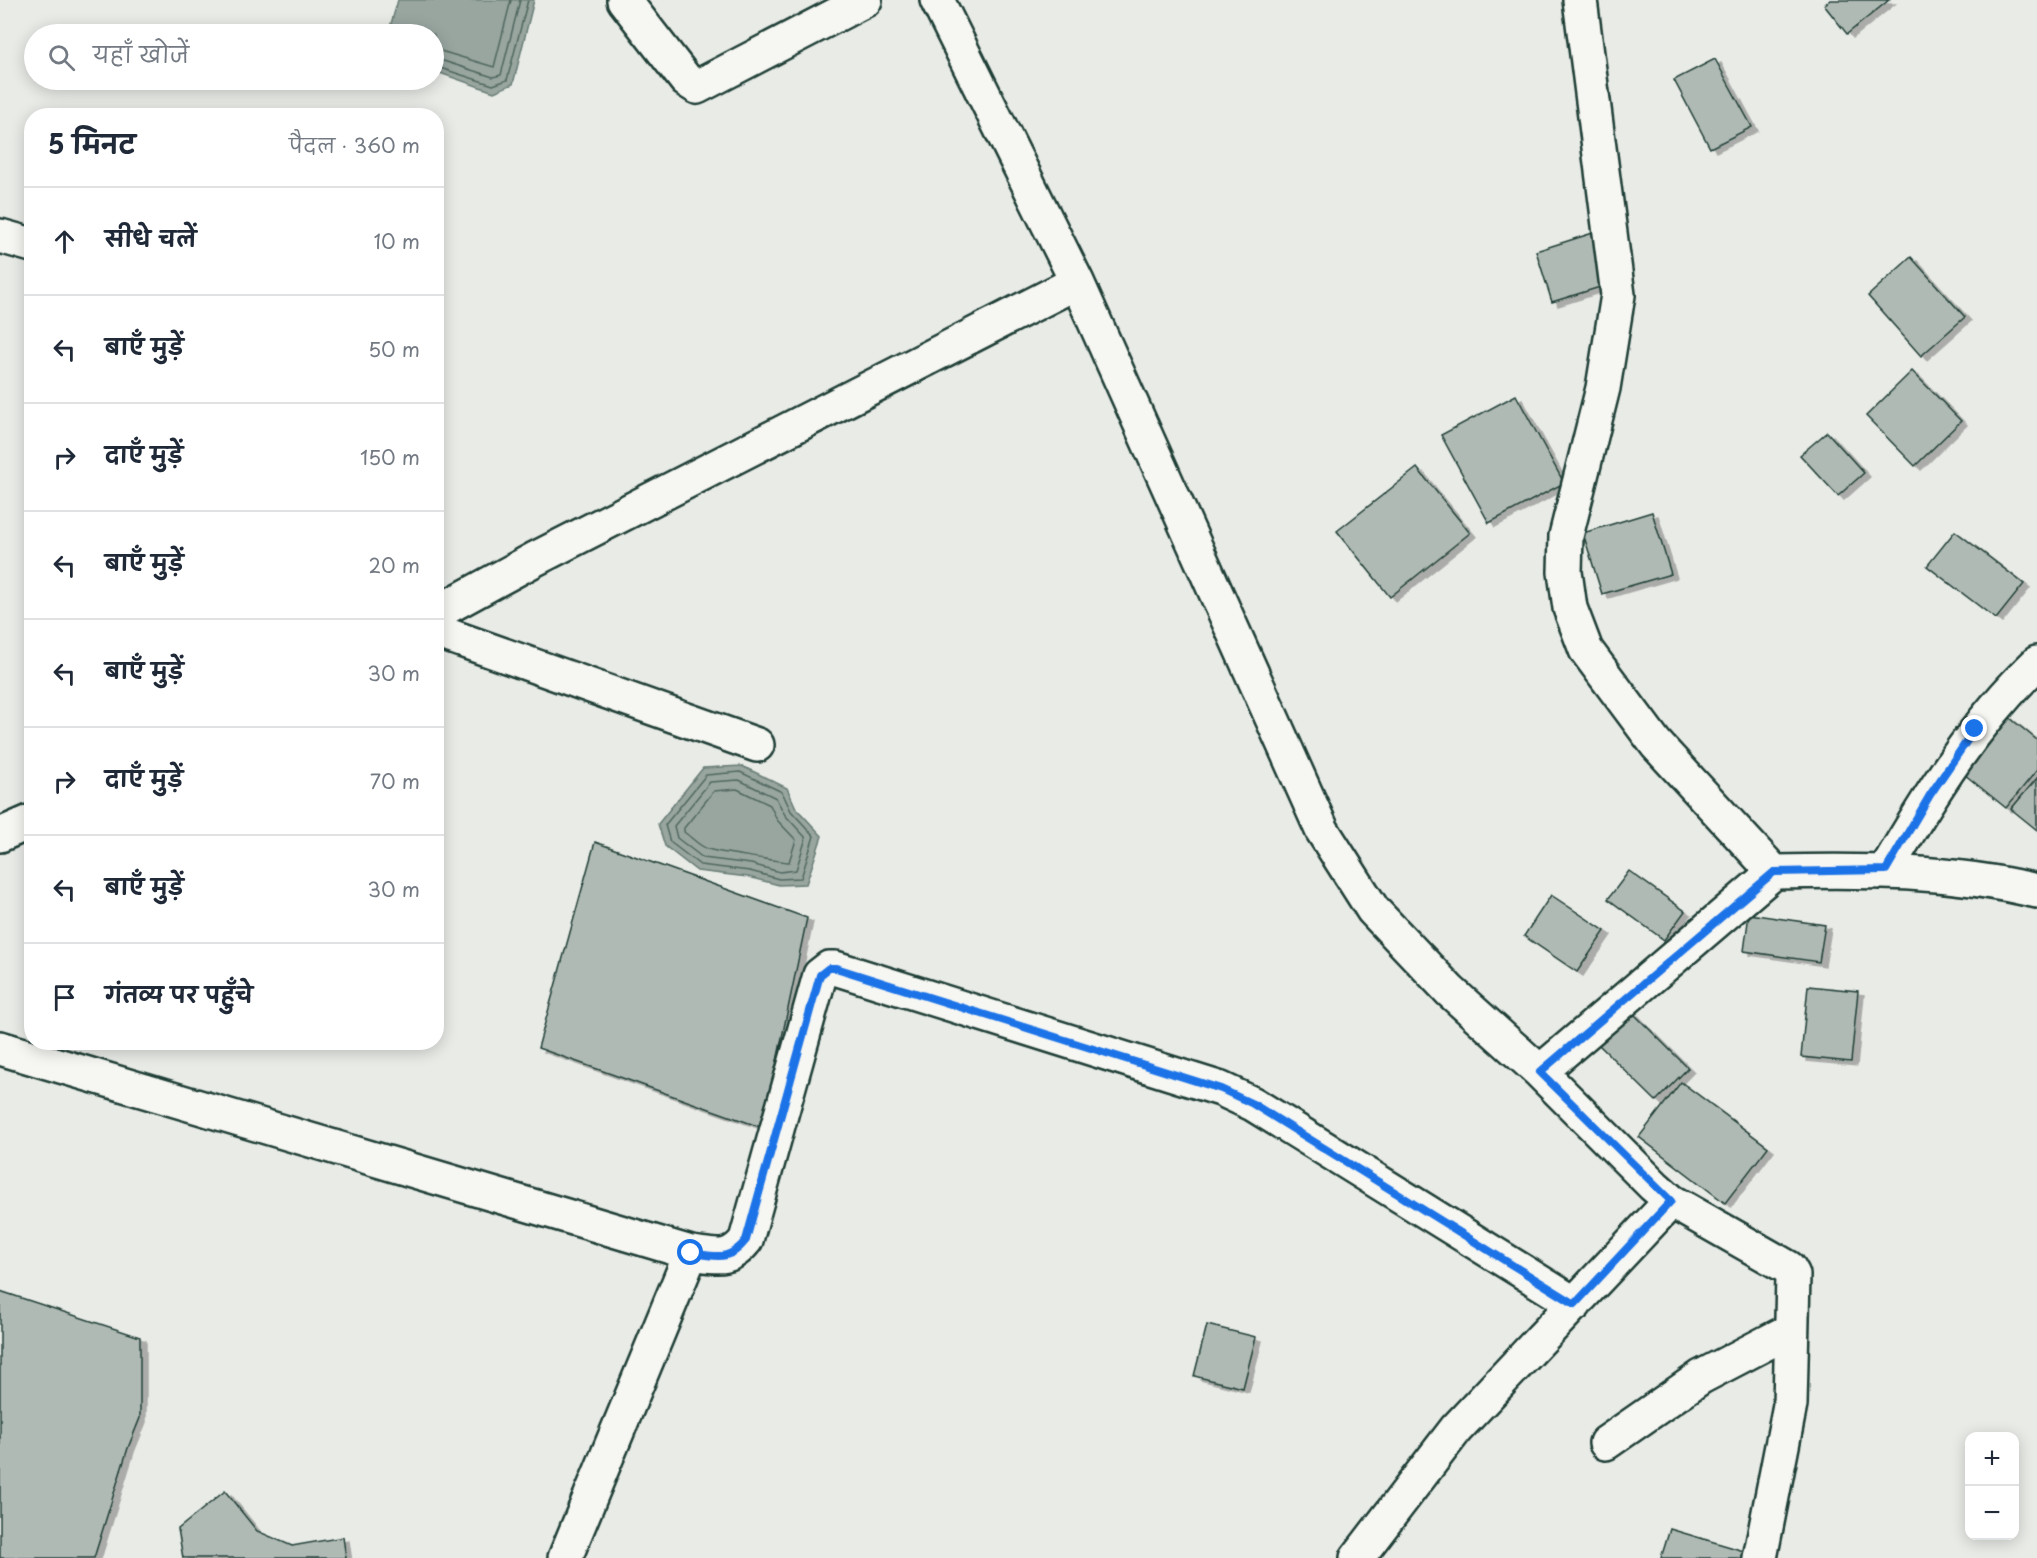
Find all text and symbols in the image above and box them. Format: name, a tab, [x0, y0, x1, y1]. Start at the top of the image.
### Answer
search box	[24, 24, 444, 90]
text: यहाँ खोजें	[93, 37, 189, 70]
icon: search	[45, 41, 78, 74]
text: 5 मिनट	[48, 124, 136, 163]
text: पैदल · 360 m	[289, 130, 420, 160]
text: सीधे चलें	[105, 221, 197, 254]
icon: ahead	[48, 225, 81, 258]
text: 10 m	[373, 226, 420, 256]
text: बाएँ मुड़ें	[105, 329, 184, 362]
icon: left	[48, 333, 81, 366]
text: 50 m	[368, 334, 420, 364]
text: दाएँ मुड़ें	[105, 437, 183, 470]
icon: right	[48, 441, 81, 474]
text: 150 m	[360, 442, 420, 472]
text: बाएँ मुड़ें	[105, 545, 184, 578]
icon: left	[48, 549, 81, 582]
text: 20 m	[368, 550, 420, 580]
text: बाएँ मुड़ें	[105, 653, 184, 686]
icon: left	[48, 657, 81, 690]
text: 30 m	[367, 658, 420, 688]
route end	[1961, 715, 1987, 741]
text: दाएँ मुड़ें	[105, 761, 183, 794]
icon: right	[48, 765, 81, 798]
text: 70 m	[370, 766, 420, 796]
text: बाएँ मुड़ें	[105, 869, 184, 902]
icon: left	[48, 873, 81, 906]
text: 30 m	[367, 874, 420, 904]
text: गंतव्य पर पहुँचे	[105, 977, 253, 1010]
icon: arrive	[48, 981, 81, 1014]
route start	[677, 1239, 703, 1265]
map controls	[1965, 1432, 2019, 1540]
button: +	[1965, 1432, 2019, 1486]
button: −	[1965, 1486, 2019, 1540]

